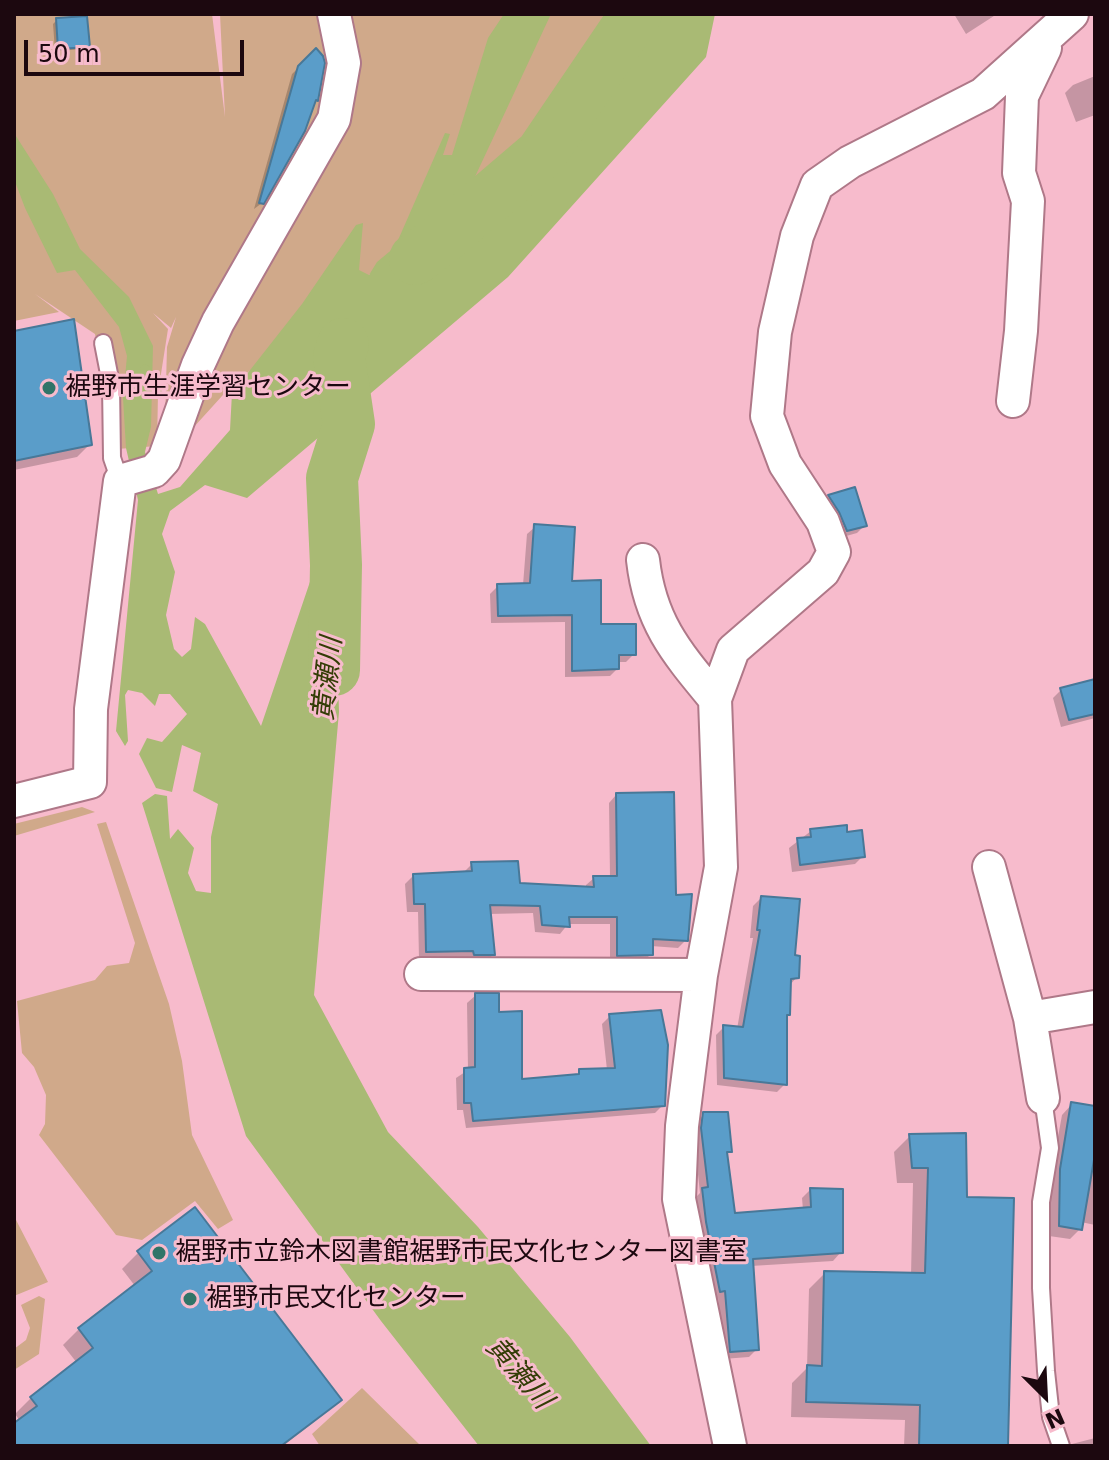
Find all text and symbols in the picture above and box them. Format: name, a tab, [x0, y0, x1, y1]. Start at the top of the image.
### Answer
scale bar	[28, 24, 248, 74]
text: 50 m	[38, 40, 100, 68]
place label: 裾野市生涯学習センター	[65, 372, 351, 404]
marker: 裾野市生涯学習センター	[40, 379, 58, 397]
water label: 黄瀬川	[308, 635, 350, 723]
place label: 裾野市立鈴木図書館裾野市民文化センター図書室	[175, 1237, 747, 1269]
marker: 裾野市立鈴木図書館裾野市民文化センター図書室	[150, 1244, 168, 1262]
place label: 裾野市民文化センター	[206, 1283, 466, 1315]
marker: 裾野市民文化センター	[181, 1290, 199, 1308]
water label: 黄瀬川	[478, 1331, 558, 1417]
north arrow	[1005, 1356, 1085, 1436]
text: N	[1041, 1403, 1068, 1434]

